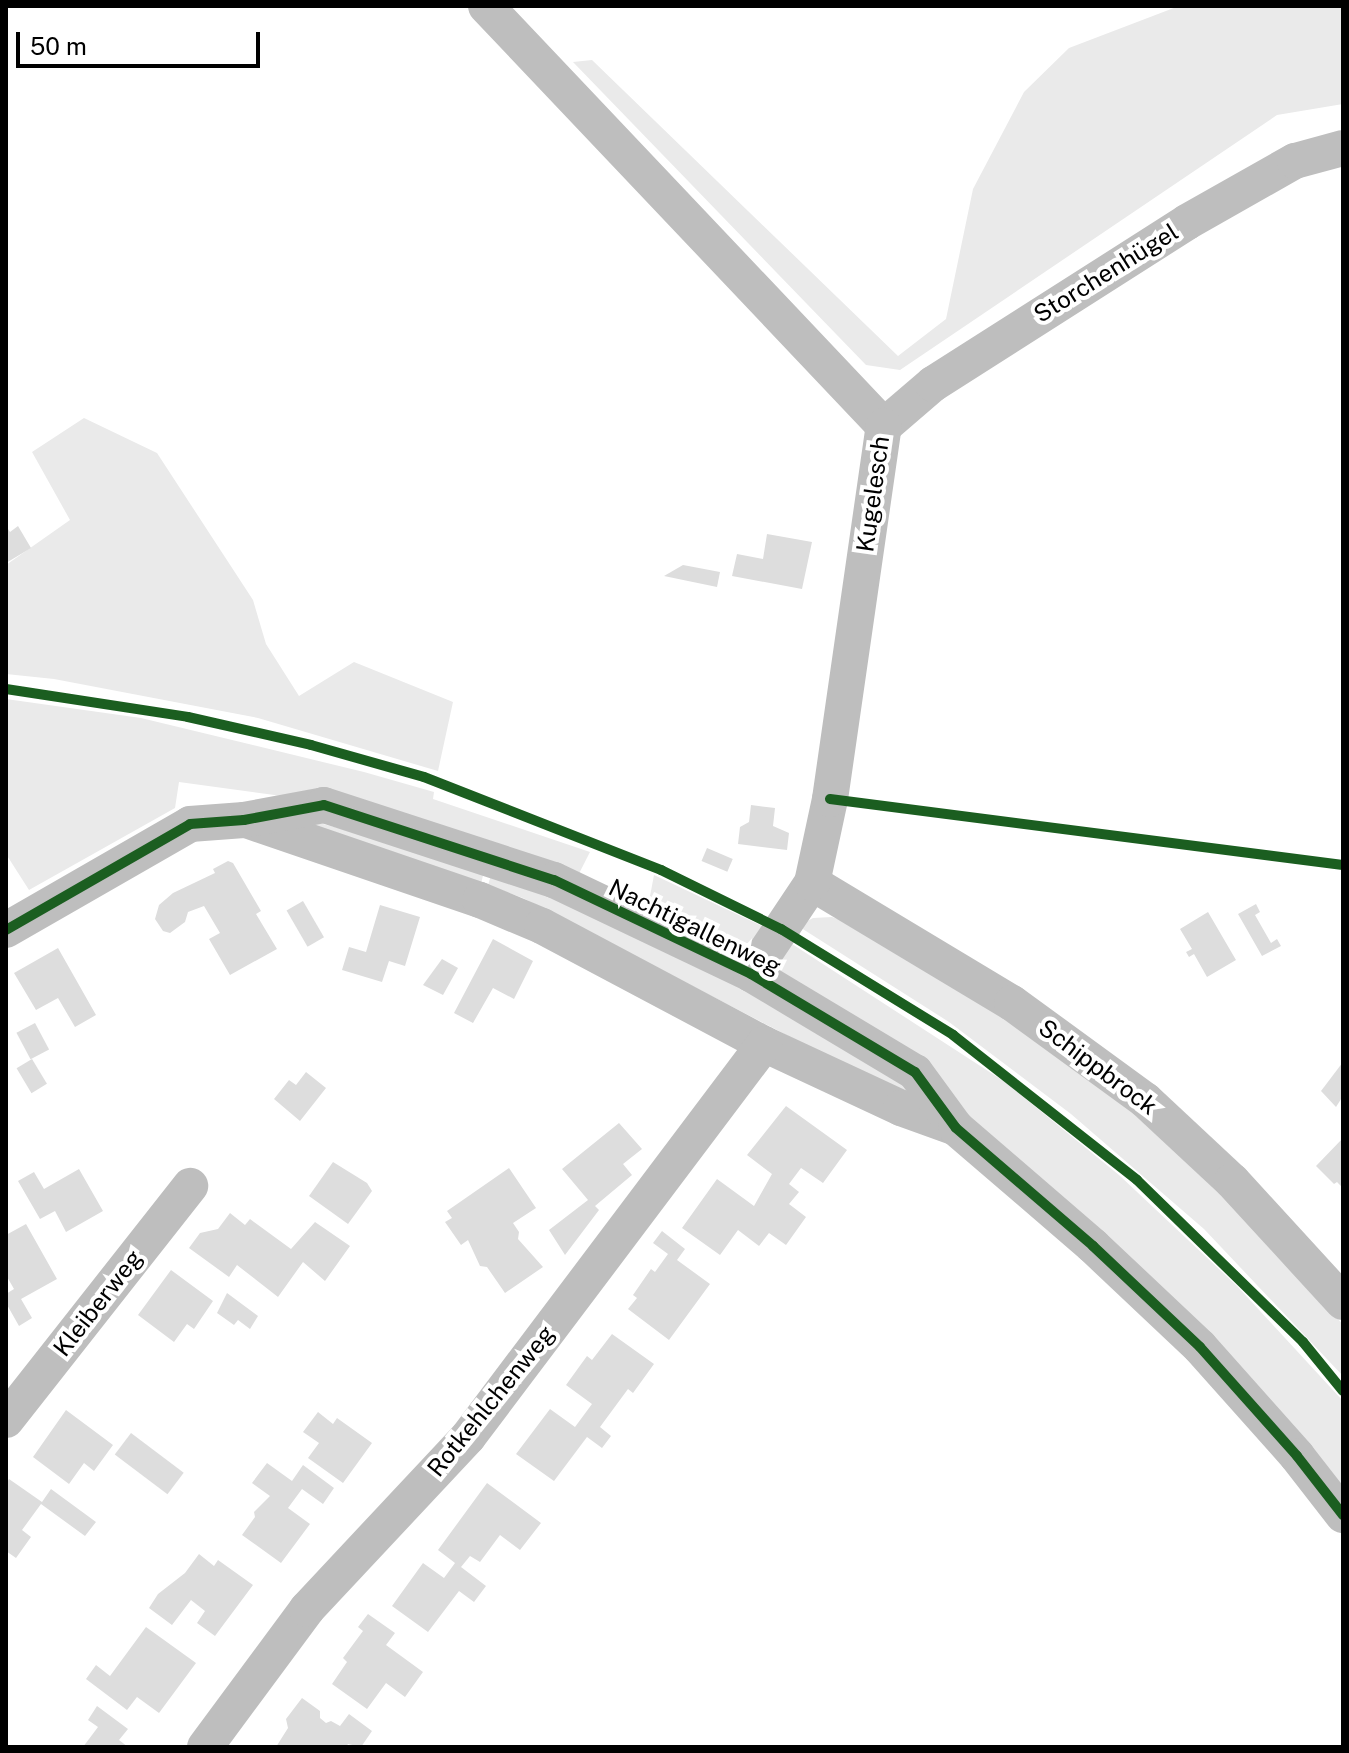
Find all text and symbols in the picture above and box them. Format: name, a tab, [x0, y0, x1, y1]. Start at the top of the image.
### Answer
scale bar	[20, 16, 264, 66]
text: 50 m	[30, 32, 87, 60]
street label: Storchenhügel	[1029, 217, 1183, 329]
street label: Kugelesch	[851, 434, 895, 554]
street label: Nachtigallenweg	[604, 873, 786, 981]
street label: Schippbrock	[1033, 1013, 1163, 1121]
street label: Kleiberweg	[47, 1244, 149, 1362]
street label: Rotkehlchenweg	[421, 1320, 561, 1482]

